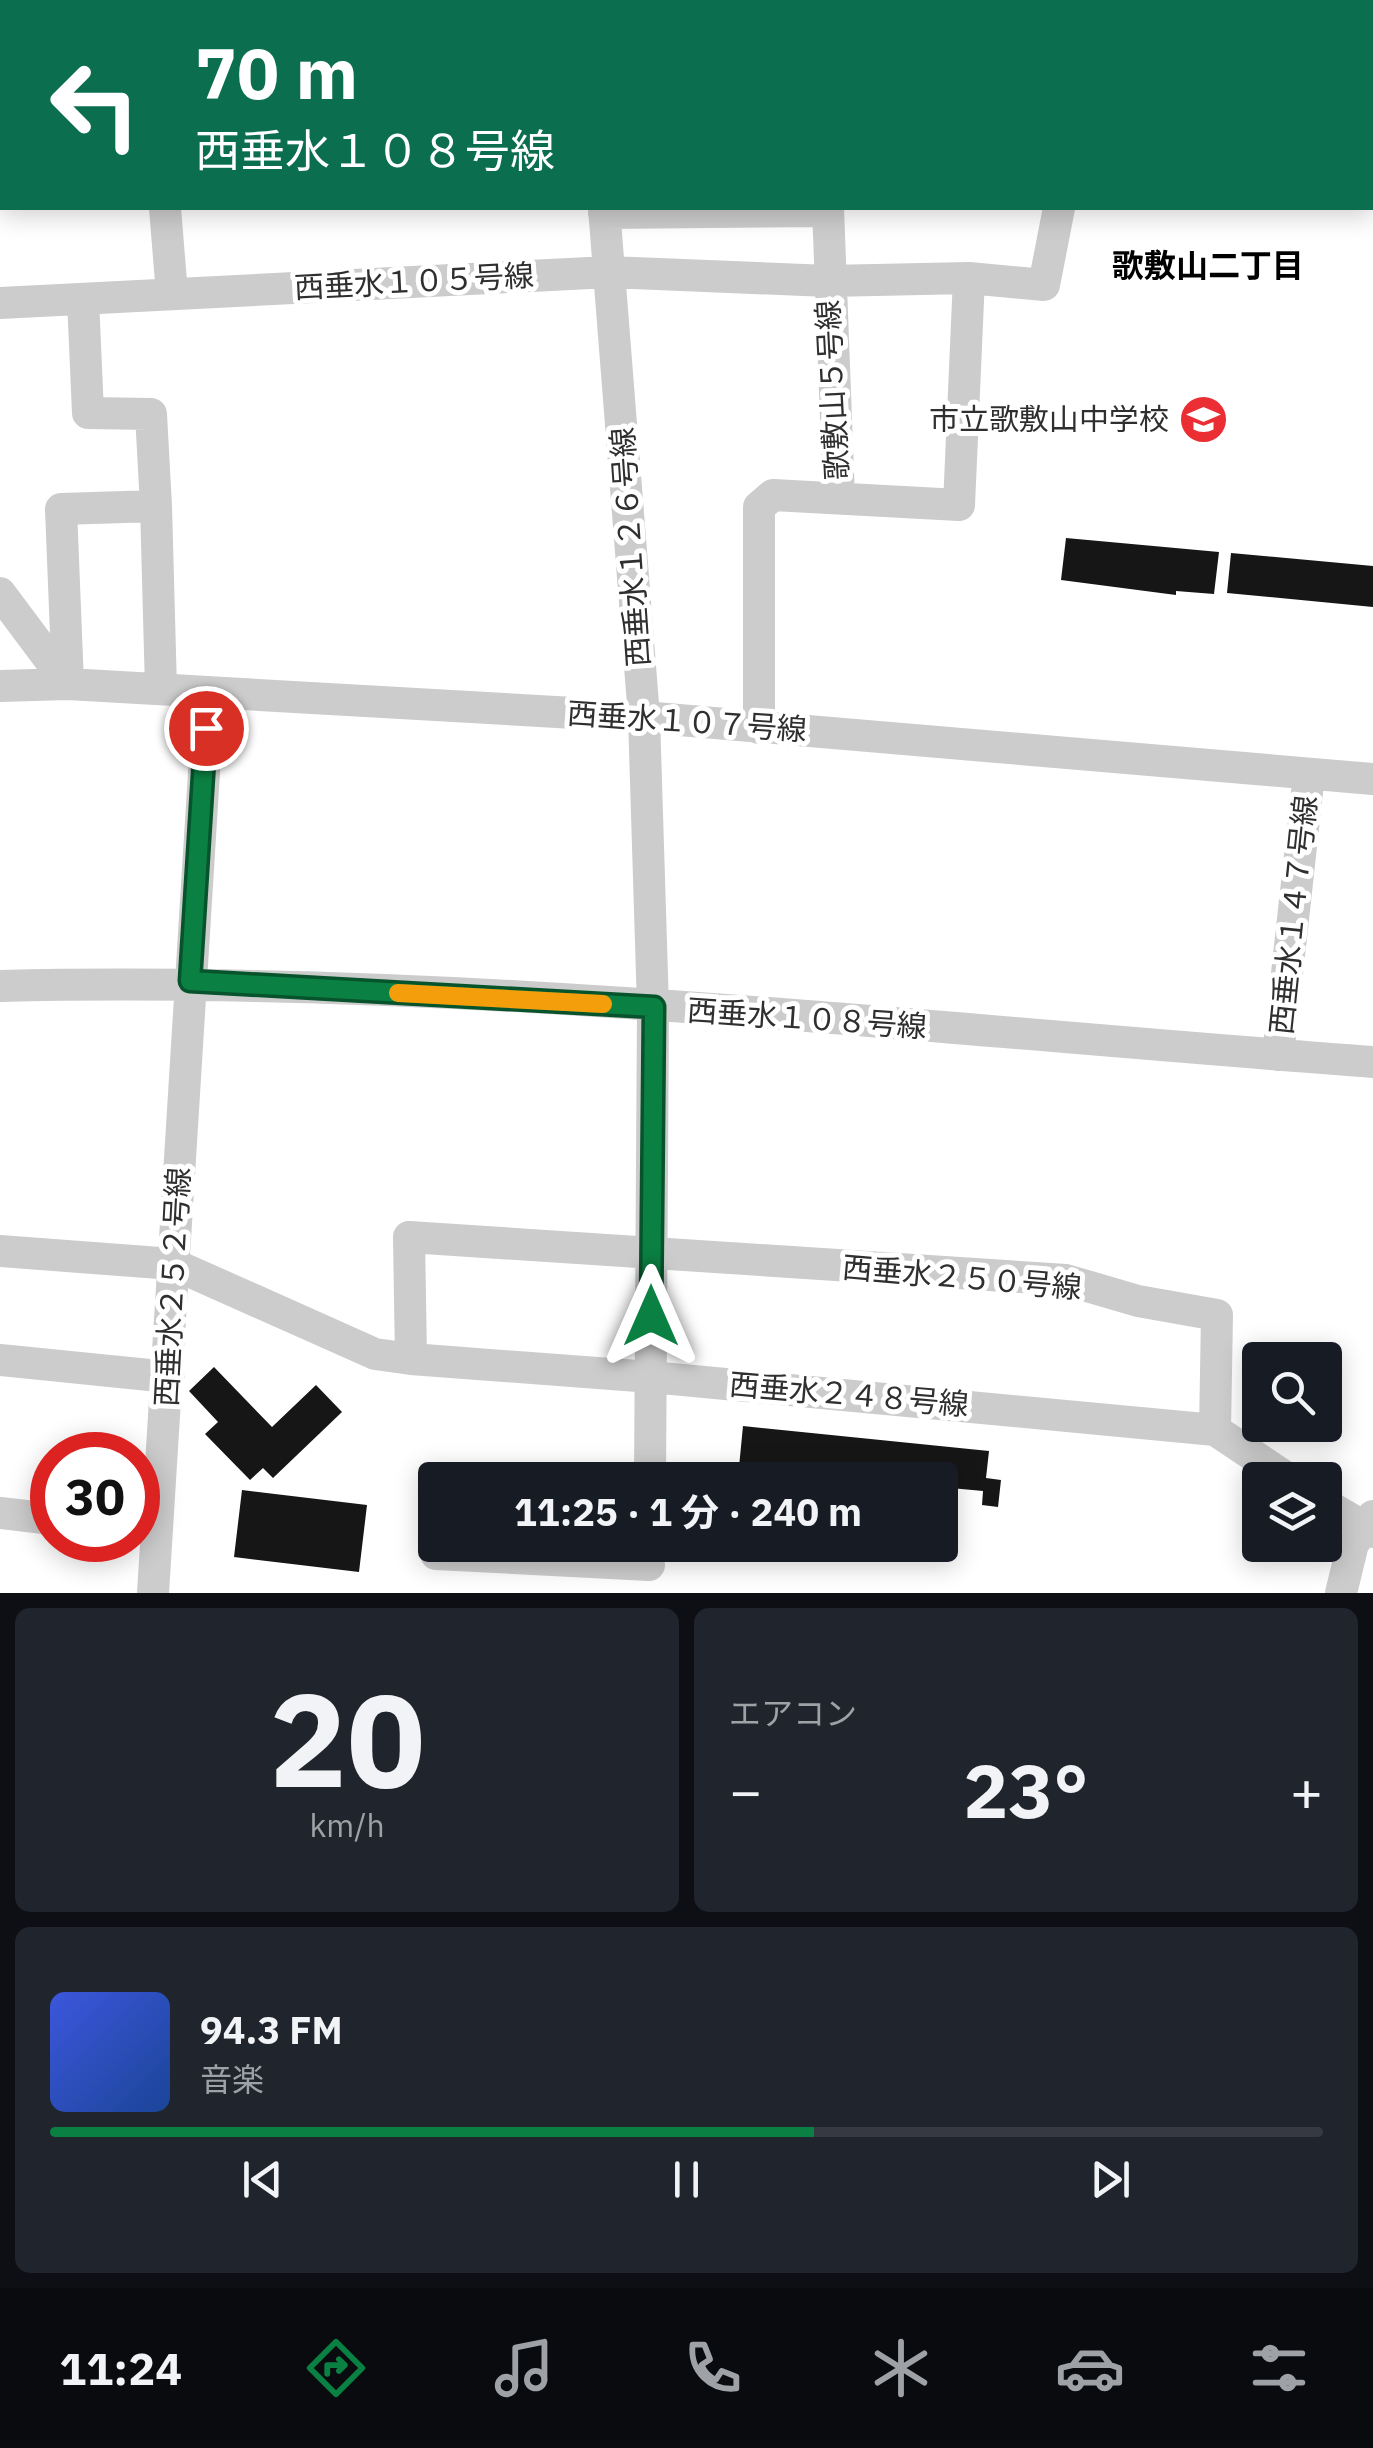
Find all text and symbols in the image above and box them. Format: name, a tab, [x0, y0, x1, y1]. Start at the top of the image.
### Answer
text: 70 m	[195, 27, 358, 118]
icon: left	[30, 40, 160, 170]
text: 西垂水１０８号線	[195, 121, 555, 179]
district label: 歌敷山二丁目	[1112, 244, 1304, 286]
street label: 西垂水１０５号線	[293, 255, 535, 306]
street label: 歌敷山５号線	[807, 299, 856, 481]
school or university icon: 市立歌敷山中学校	[1178, 394, 1230, 446]
place label: 市立歌敷山中学校	[929, 399, 1169, 438]
street label: 西垂水１２６号線	[602, 426, 657, 668]
pin	[164, 686, 249, 771]
street label: 西垂水１０７号線	[566, 693, 808, 748]
icon: arrive	[179, 701, 234, 756]
street label: 西垂水１４７号線	[1261, 793, 1324, 1036]
street label: 西垂水１０８号線	[686, 990, 928, 1045]
street label: 西垂水２５２号線	[146, 1166, 197, 1408]
street label: 西垂水２５０号線	[841, 1247, 1083, 1306]
position arrow	[599, 1264, 703, 1368]
map controls	[1242, 1342, 1342, 1562]
button: search	[1242, 1342, 1342, 1442]
street label: 西垂水２４８号線	[728, 1364, 970, 1423]
speed limit sign: 30	[30, 1432, 160, 1562]
button: layers	[1242, 1462, 1342, 1562]
text: 11:25 · 1 分 · 240 m	[514, 1487, 862, 1536]
text: 20	[269, 1654, 425, 1823]
text: エアコン	[729, 1692, 857, 1734]
text: 23°	[963, 1741, 1089, 1839]
text: −	[729, 1755, 762, 1826]
text: +	[1290, 1755, 1323, 1826]
text: km/h	[309, 1804, 385, 1846]
text: 94.3 FM	[200, 2005, 343, 2054]
text: 音楽	[200, 2058, 264, 2100]
icon: previous	[235, 2152, 290, 2207]
icon: pause	[659, 2152, 714, 2207]
icon: next	[1083, 2152, 1138, 2207]
icon: directions	[301, 2333, 371, 2403]
icon: music	[489, 2333, 559, 2403]
icon: phone	[678, 2333, 748, 2403]
icon: climate	[866, 2333, 936, 2403]
icon: car	[1055, 2333, 1125, 2403]
icon: filters	[1244, 2333, 1314, 2403]
text: 11:24	[59, 2339, 182, 2397]

